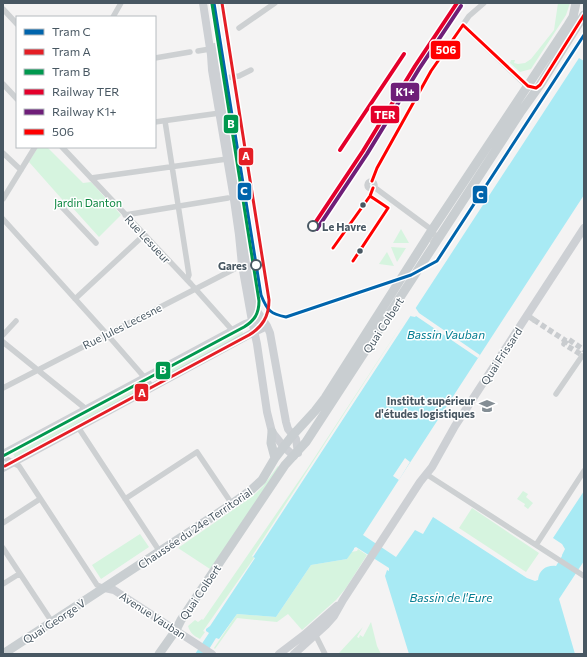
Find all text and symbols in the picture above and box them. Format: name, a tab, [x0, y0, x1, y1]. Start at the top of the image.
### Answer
legend	[16, 16, 156, 148]
text: Tram C	[52, 24, 91, 38]
line badge: 506	[430, 40, 461, 60]
text: 506	[436, 43, 456, 56]
text: Tram A	[52, 44, 91, 58]
text: Tram B	[52, 64, 90, 78]
line badge: K1+	[390, 82, 420, 102]
text: Railway TER	[52, 84, 119, 98]
text: K1+	[396, 85, 415, 98]
text: Railway K1+	[52, 104, 117, 118]
line badge: TER	[370, 105, 400, 124]
text: TER	[374, 108, 396, 121]
line badge: B	[223, 114, 239, 134]
text: B	[227, 117, 235, 130]
text: 506	[52, 124, 74, 138]
line badge: A	[238, 147, 254, 166]
text: A	[242, 149, 250, 162]
line badge: C	[237, 182, 252, 201]
text: C	[240, 184, 248, 197]
line badge: C	[472, 185, 488, 204]
text: C	[476, 188, 484, 201]
park label: Jardin Danton	[54, 196, 122, 210]
unlabelled marker	[358, 200, 368, 210]
street label: Rue Lesueur	[122, 212, 174, 266]
marker: Le Havre	[307, 220, 319, 232]
place label: Le Havre	[322, 220, 367, 233]
unlabelled marker	[355, 246, 365, 256]
place label: Gares	[218, 259, 247, 272]
marker: Gares	[250, 259, 262, 271]
street label: Quai Colbert	[360, 294, 406, 355]
street label: Rue Jules Lecesne	[80, 300, 164, 352]
street label: Quai Frissard	[478, 325, 524, 387]
water label: Bassin Vauban	[407, 327, 485, 341]
line badge: B	[155, 361, 171, 380]
text: B	[159, 363, 167, 376]
line badge: A	[134, 383, 149, 402]
text: A	[138, 386, 146, 399]
place label: Institut supérieur d'études logistiques	[375, 394, 475, 420]
school or university icon: Institut supérieur d'études logistiques	[478, 397, 496, 415]
street label: Chaussée du 24e Territorial	[135, 485, 255, 571]
street label: Quai Colbert	[177, 561, 224, 622]
street label: Avenue Vauban	[117, 589, 189, 641]
water label: Bassin de l'Eure	[410, 590, 493, 604]
street label: Quai George V	[20, 596, 88, 646]

